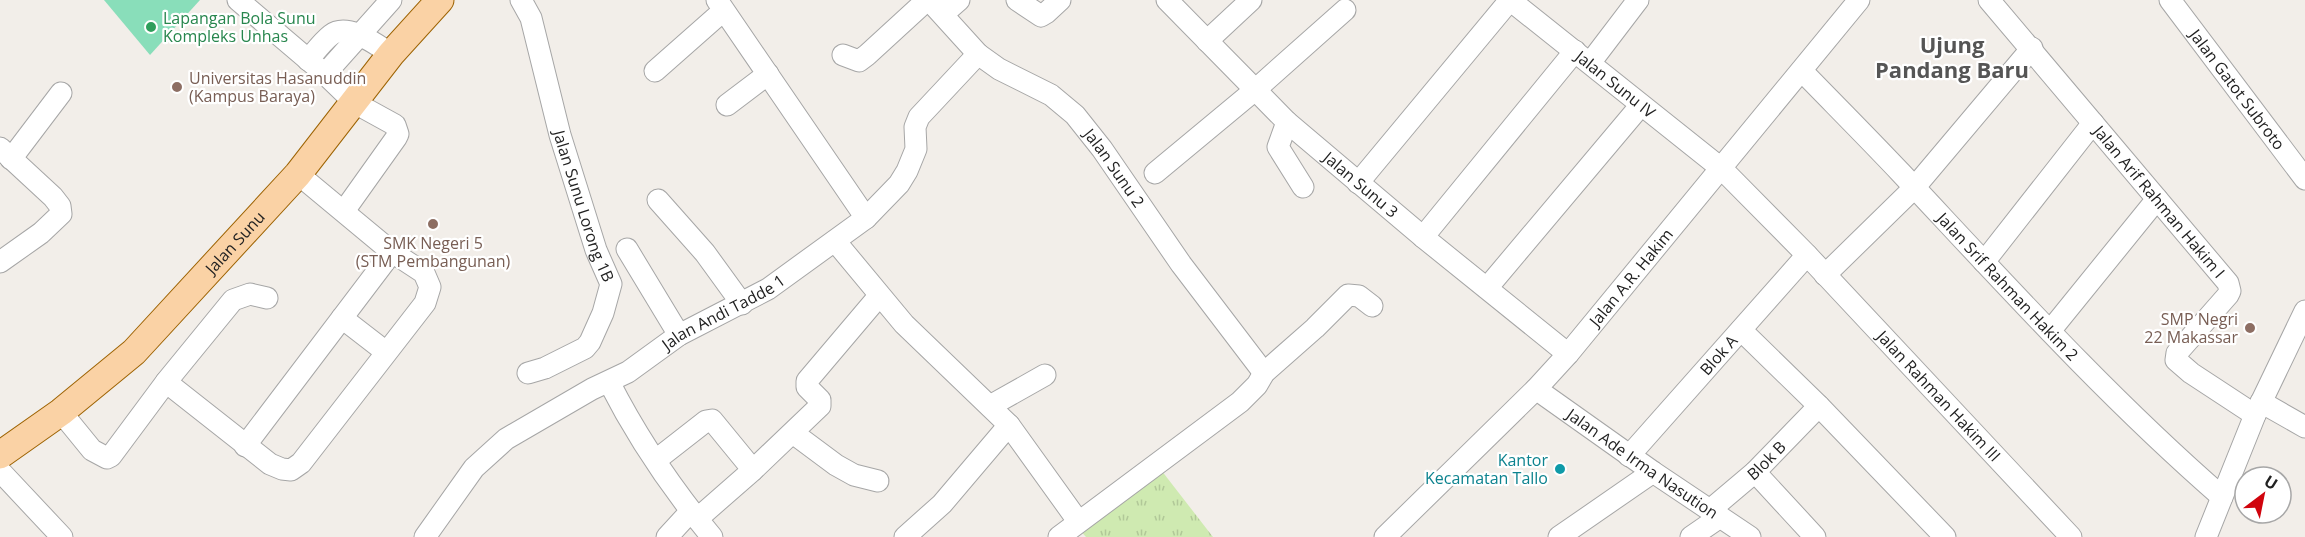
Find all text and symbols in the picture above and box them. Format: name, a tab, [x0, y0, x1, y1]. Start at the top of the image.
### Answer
place label: Lapangan Bola Sunu Kompleks Unhas	[163, 7, 316, 47]
marker: Lapangan Bola Sunu Kompleks Unhas	[144, 20, 158, 34]
street label: Jalan Gatot Subroto	[2184, 23, 2290, 154]
district label: Ujung Pandang Baru	[1875, 29, 2029, 84]
street label: Jalan Sunu IV	[1569, 44, 1660, 123]
place label: Universitas Hasanuddin (Kampus Baraya)	[189, 67, 366, 107]
marker: Universitas Hasanuddin (Kampus Baraya)	[170, 80, 184, 94]
street label: Jalan Arif Rahman Hakim I	[2087, 119, 2230, 283]
street label: Jalan Sunu 2	[1078, 122, 1150, 212]
street label: Jalan Sunu Lorong 1B	[548, 126, 620, 285]
street label: Jalan Sunu 3	[1317, 145, 1403, 223]
street label: Jalan Sunu	[199, 206, 269, 280]
street label: Jalan Srif Rahman Hakim 2	[1931, 206, 2083, 365]
marker: SMK Negeri 5 (STM Pembangunan)	[426, 217, 440, 231]
street label: Jalan A.R. Hakim	[1583, 224, 1678, 333]
place label: SMK Negeri 5 (STM Pembangunan)	[356, 232, 511, 272]
street label: Jalan Andi Tadde 1	[656, 269, 789, 356]
place label: SMP Negri 22 Makassar	[2144, 308, 2238, 348]
marker: SMP Negri 22 Makassar	[2243, 321, 2257, 335]
street label: Jalan Rahman Hakim III	[1871, 324, 2006, 466]
street label: Blok A	[1695, 330, 1743, 380]
street label: Jalan Ade Irma Nasution	[1561, 402, 1723, 524]
street label: Blok B	[1742, 436, 1790, 485]
place label: Kantor Kecamatan Tallo	[1425, 449, 1548, 489]
marker: Kantor Kecamatan Tallo	[1553, 462, 1567, 476]
north arrow	[2233, 465, 2293, 525]
text: U	[2260, 470, 2282, 495]

